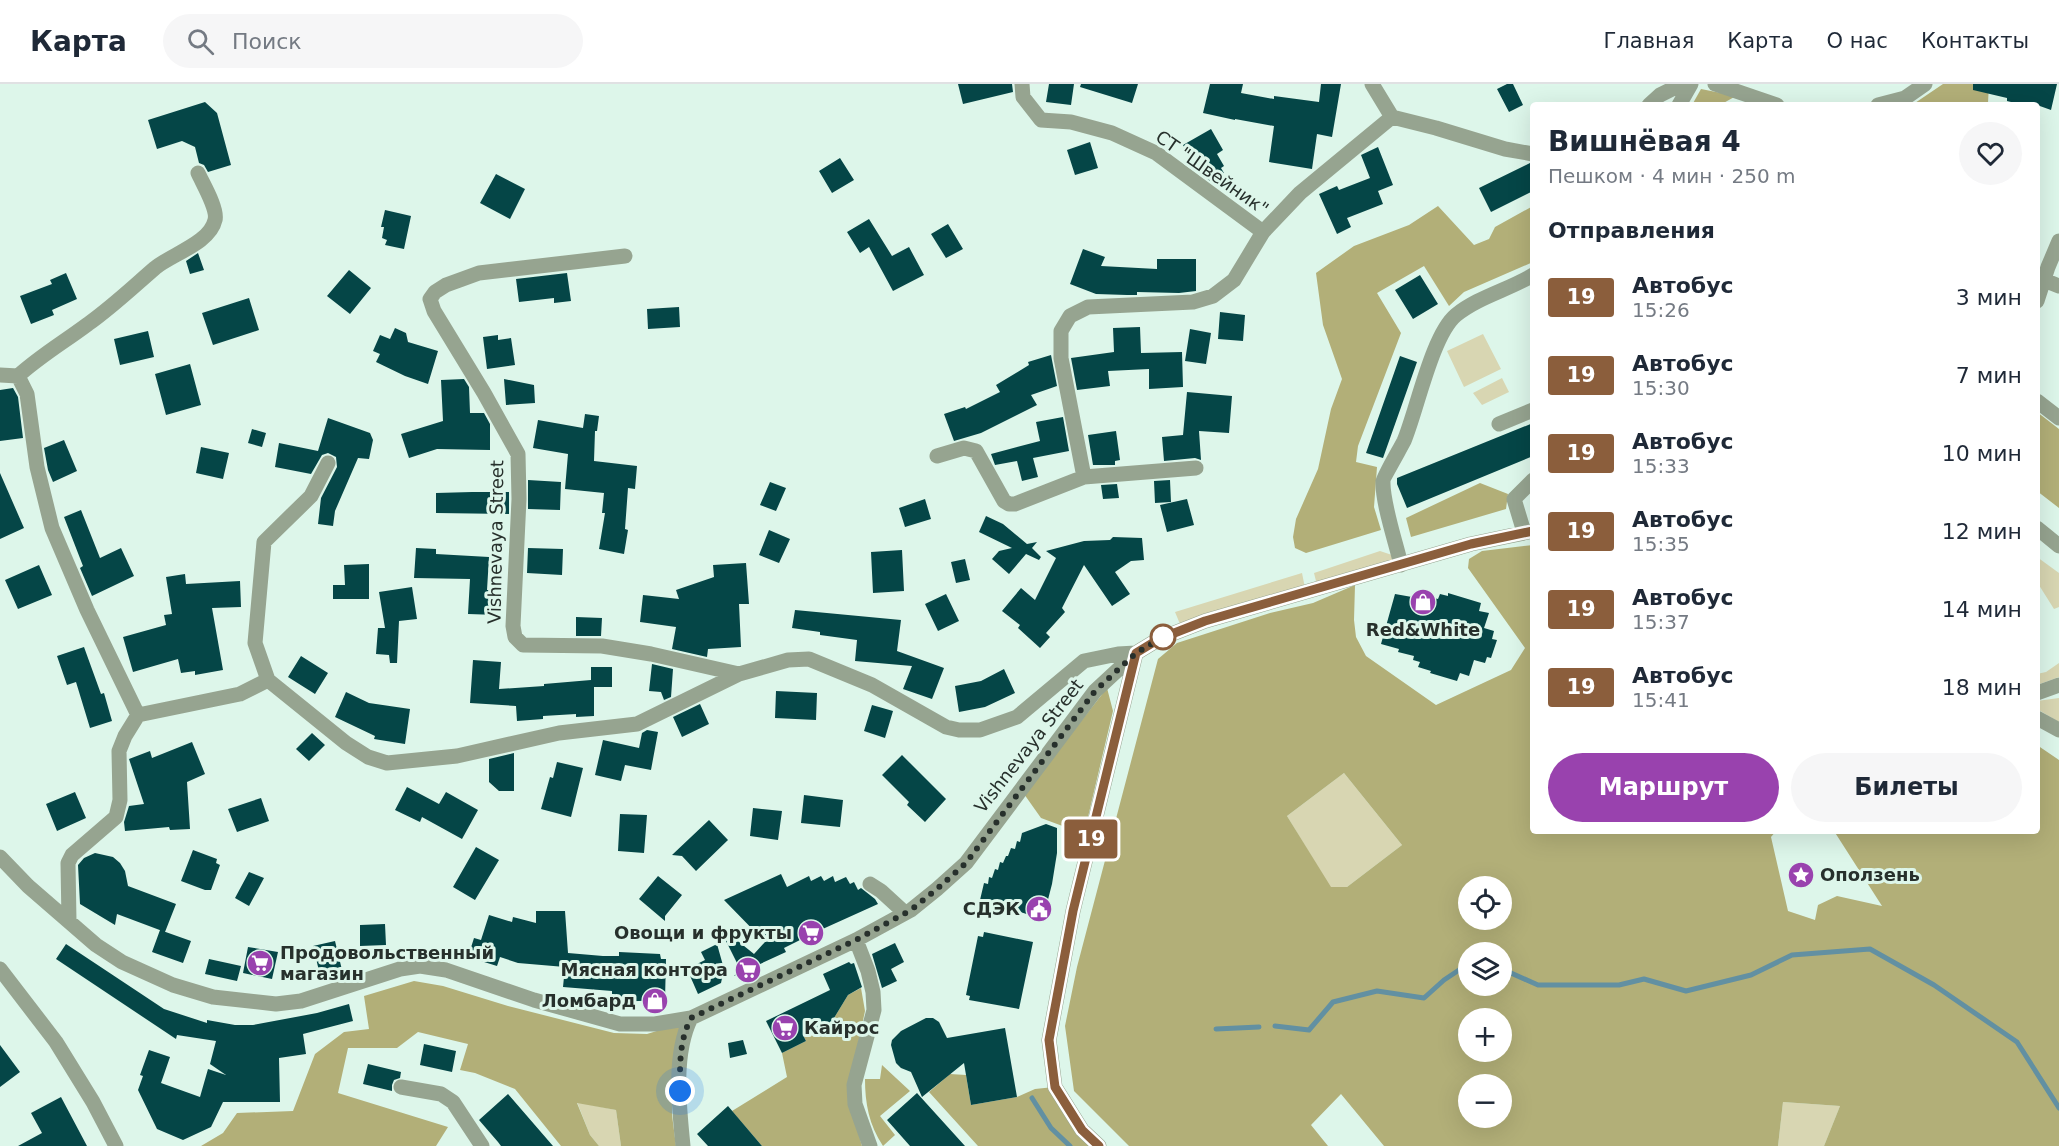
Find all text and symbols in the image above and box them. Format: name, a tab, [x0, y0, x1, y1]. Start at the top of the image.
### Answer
search box	[163, 14, 583, 68]
text: Карта	[30, 25, 127, 58]
icon: search	[184, 25, 217, 58]
text: Поиск	[232, 29, 302, 54]
text: Главная	[1604, 29, 1694, 53]
text: Карта	[1727, 29, 1794, 53]
text: О нас	[1827, 29, 1888, 53]
text: Контакты	[1921, 29, 2029, 53]
button: heart	[1959, 122, 2022, 185]
text: Вишнёвая 4	[1548, 125, 1741, 158]
street label: СТ "Швейник"	[1152, 126, 1273, 219]
text: Пешком · 4 мин · 250 m	[1548, 164, 1795, 188]
text: Отправления	[1548, 218, 1715, 243]
text: Автобус	[1632, 273, 1734, 298]
text: 19	[1566, 285, 1596, 309]
text: 3 мин	[1956, 285, 2022, 310]
text: 15:26	[1632, 298, 1690, 322]
text: Автобус	[1632, 351, 1734, 376]
text: 19	[1566, 363, 1596, 387]
text: 7 мин	[1956, 363, 2022, 388]
text: 15:30	[1632, 376, 1690, 400]
text: Автобус	[1632, 429, 1734, 454]
text: 19	[1566, 441, 1596, 465]
text: 10 мин	[1942, 441, 2022, 466]
text: 15:33	[1632, 454, 1690, 478]
street label: Vishnevaya Street	[484, 460, 507, 624]
text: Автобус	[1632, 507, 1734, 532]
text: 19	[1566, 519, 1596, 543]
text: 12 мин	[1942, 519, 2022, 544]
text: 15:35	[1632, 532, 1690, 556]
text: Автобус	[1632, 585, 1734, 610]
shop icon: Red&White	[1408, 587, 1438, 617]
text: 19	[1566, 597, 1596, 621]
text: 14 мин	[1942, 597, 2022, 622]
text: 15:37	[1632, 610, 1690, 634]
place label: Red&White	[1366, 619, 1480, 640]
unlabelled marker	[1150, 624, 1176, 650]
text: Автобус	[1632, 663, 1734, 688]
street label: Vishnevaya Street	[970, 675, 1087, 817]
text: 19	[1566, 675, 1596, 699]
text: 18 мин	[1942, 675, 2022, 700]
text: 15:41	[1632, 688, 1690, 712]
button: Маршрут	[1548, 753, 1779, 822]
button: Билеты	[1791, 753, 2022, 822]
line badge: 19	[1064, 820, 1118, 858]
text: 19	[1076, 827, 1106, 851]
place icon: Оползень	[1786, 860, 1816, 890]
place label: Оползень	[1820, 864, 1920, 885]
map controls	[1458, 876, 1512, 1128]
button: locate	[1458, 876, 1512, 930]
public building icon: СДЭК	[1024, 894, 1054, 924]
place label: СДЭК	[963, 898, 1020, 919]
supermarket icon: Овощи и фрукты	[796, 918, 826, 948]
place label: Овощи и фрукты	[614, 922, 792, 943]
place label: Продовольственный магазин	[280, 942, 494, 984]
button: layers	[1458, 942, 1512, 996]
supermarket icon: Продовольственный магазин	[245, 948, 275, 978]
supermarket icon: Мясная контора	[733, 955, 763, 985]
place label: Мясная контора	[561, 959, 728, 980]
shop icon: Ломбард	[640, 986, 670, 1016]
place label: Ломбард	[542, 990, 636, 1011]
button: +	[1458, 1008, 1512, 1062]
supermarket icon: Кайрос	[770, 1013, 800, 1043]
place label: Кайрос	[804, 1017, 879, 1038]
button: −	[1458, 1074, 1512, 1128]
your location	[665, 1076, 695, 1106]

